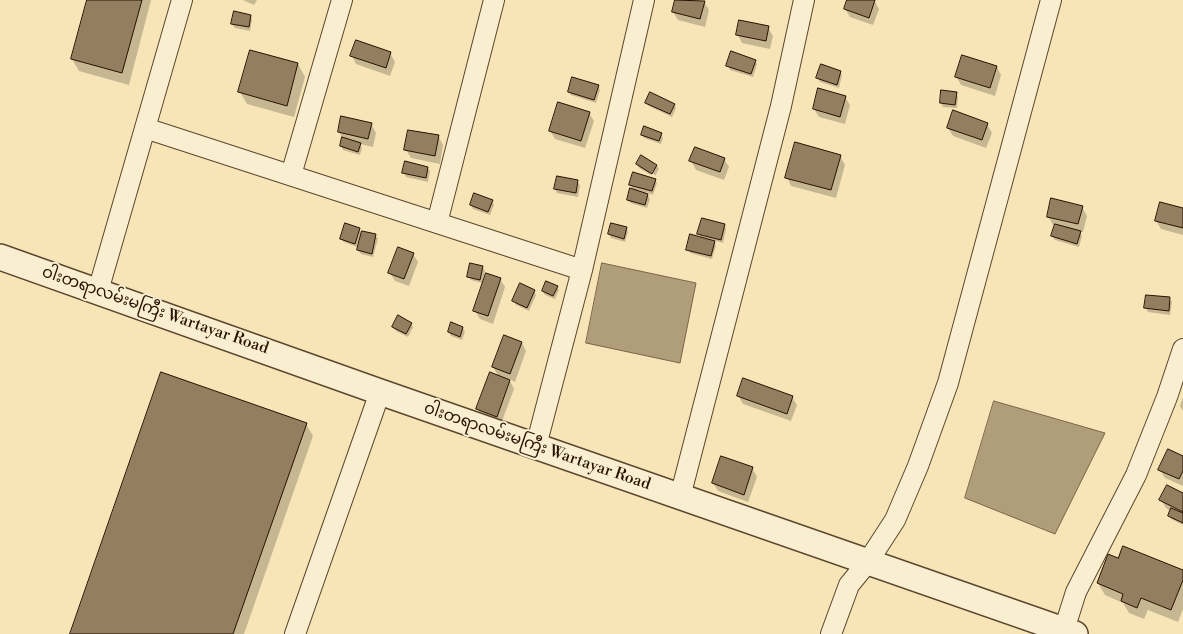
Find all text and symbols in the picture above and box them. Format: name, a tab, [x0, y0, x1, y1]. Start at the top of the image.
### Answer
street label: ဝါးတရာလမ်းမကြီး Wartayar Road	[39, 263, 271, 359]
street label: ဝါးတရာလမ်းမကြီး Wartayar Road	[421, 399, 653, 495]

